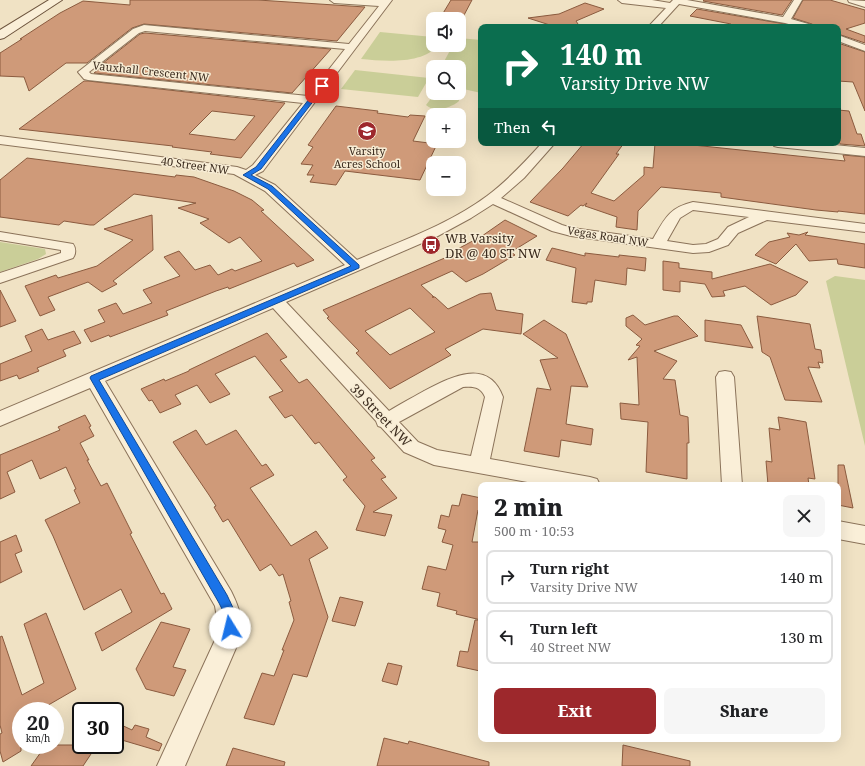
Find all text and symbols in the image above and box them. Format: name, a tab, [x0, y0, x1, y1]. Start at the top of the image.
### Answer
map controls	[426, 12, 466, 196]
button: sound	[426, 12, 466, 52]
text: 140 m	[560, 35, 642, 73]
icon: right	[494, 40, 546, 92]
street label: Vauxhall Crescent NW	[92, 57, 210, 85]
button: search	[426, 60, 466, 100]
pin	[305, 69, 339, 103]
text: Varsity Drive NW	[560, 71, 709, 95]
icon: arrive	[311, 75, 333, 97]
button: +	[426, 108, 466, 148]
icon: left	[538, 116, 560, 138]
text: Then	[494, 117, 530, 137]
school or university icon: Varsity Acres School	[356, 120, 378, 142]
place label: Varsity Acres School	[334, 143, 401, 171]
street label: 40 Street NW	[160, 153, 230, 177]
button: −	[426, 156, 466, 196]
street label: Vegas Road NW	[566, 222, 650, 250]
place label: WB Varsity DR @ 40 ST NW	[445, 229, 542, 262]
bus stop icon: WB Varsity DR @ 40 ST NW	[420, 234, 442, 256]
street label: 39 Street NW	[346, 380, 416, 451]
text: 2 min	[494, 490, 563, 523]
button: close	[783, 495, 825, 537]
text: 500 m · 10:53	[494, 522, 574, 540]
text: Turn right	[530, 558, 609, 578]
icon: right	[496, 566, 518, 588]
text: 140 m	[780, 567, 823, 587]
text: Varsity Drive NW	[530, 578, 638, 596]
position arrow	[209, 607, 251, 649]
text: Turn left	[530, 618, 598, 638]
icon: left	[496, 626, 518, 648]
text: 130 m	[780, 627, 823, 647]
text: 40 Street NW	[530, 638, 611, 656]
button: Exit	[494, 688, 656, 734]
button: Share	[664, 688, 825, 734]
speed limit sign: 30	[72, 702, 124, 754]
text: 20	[27, 709, 49, 736]
text: km/h	[26, 731, 50, 745]

